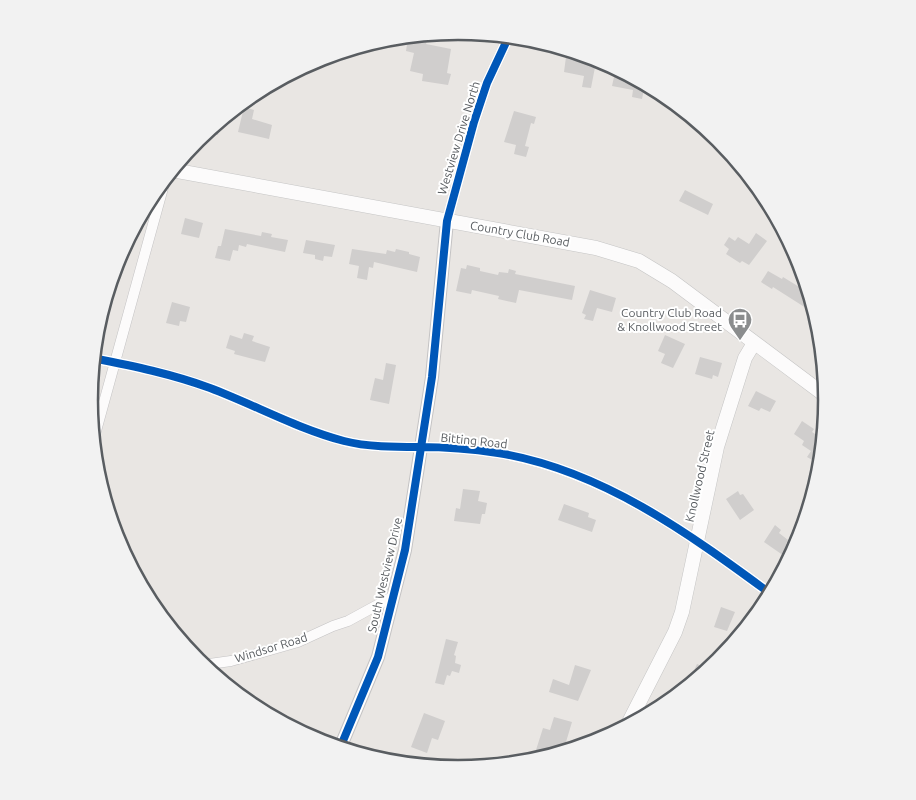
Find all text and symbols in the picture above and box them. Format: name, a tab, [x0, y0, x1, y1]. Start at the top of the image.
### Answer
street label: Westview Drive North	[435, 80, 482, 196]
street label: Country Club Road	[469, 218, 571, 249]
place label: Country Club Road & Knollwood Street	[617, 306, 722, 333]
bus stop icon: Country Club Road & Knollwood Street	[727, 307, 753, 341]
street label: Knollwood Street	[683, 428, 716, 523]
street label: Bitting Road	[440, 431, 508, 450]
street label: South Westview Drive	[365, 516, 404, 634]
street label: Windsor Road	[233, 630, 309, 665]

